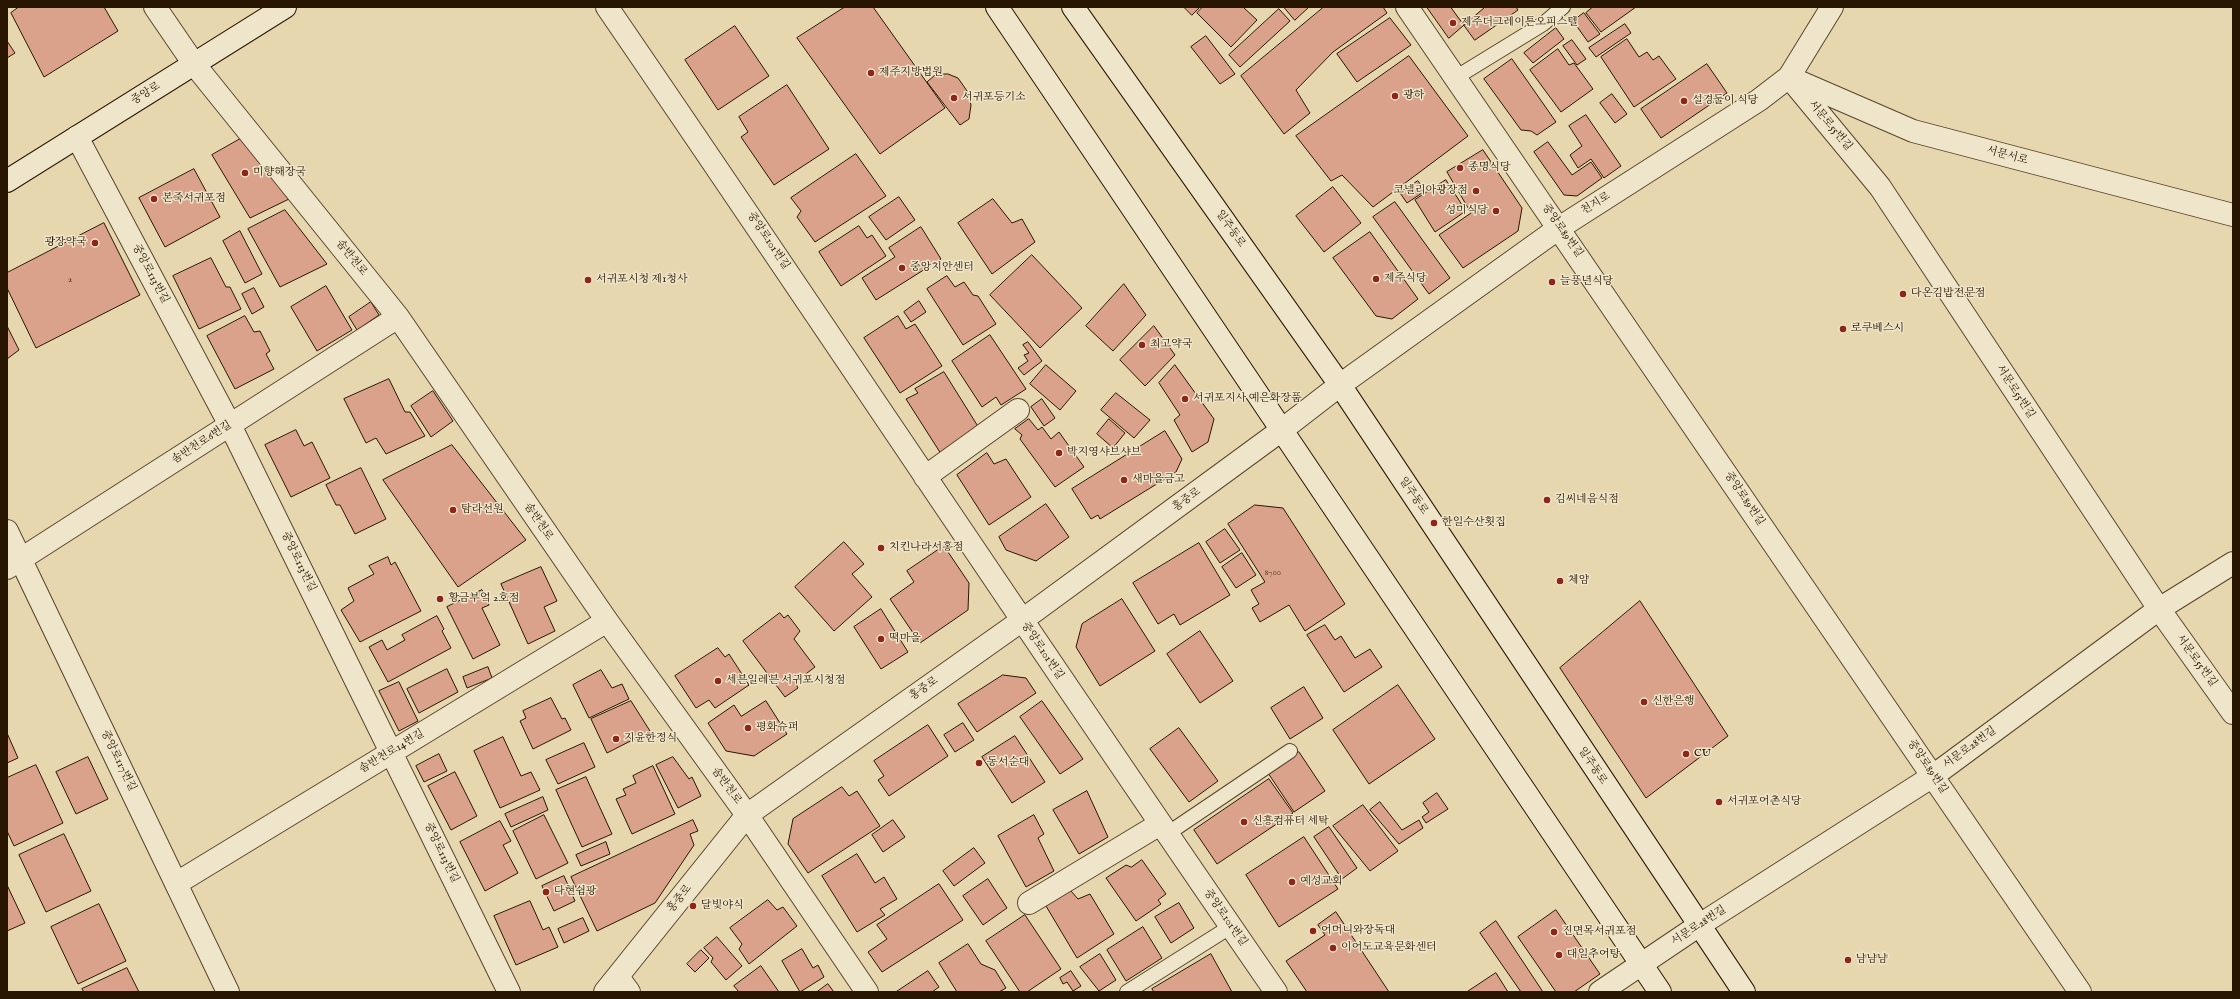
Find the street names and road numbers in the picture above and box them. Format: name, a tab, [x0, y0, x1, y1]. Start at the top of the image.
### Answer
street label: 중앙로	[129, 80, 163, 108]
street label: 서문로55번길	[1805, 98, 1855, 154]
street label: 서문서로	[1985, 144, 2029, 168]
street label: 천지로	[1579, 190, 1613, 218]
street label: 중앙로89번길	[1539, 202, 1585, 260]
street label: 일주동로	[1212, 208, 1248, 250]
street label: 중앙로101번길	[744, 210, 792, 272]
street label: 솜반천로	[332, 237, 370, 279]
street label: 중앙로113번길	[129, 242, 171, 306]
street label: 서문로55번길	[1993, 363, 2037, 421]
street label: 솜반천로6번길	[170, 419, 234, 467]
street label: 중앙로89번길	[1721, 470, 1767, 528]
street label: 일주동로	[1396, 475, 1430, 517]
street label: 홍중로	[1170, 485, 1204, 515]
street label: 솜반천로	[521, 501, 555, 543]
street label: 중앙로113번길	[278, 530, 318, 594]
street label: 중앙로101번길	[1018, 620, 1066, 682]
street label: 서문로55번길	[2173, 632, 2219, 690]
street label: 홍중로	[907, 674, 941, 704]
street label: 서문로28번길	[1941, 724, 1999, 772]
street label: 솜반천로14번길	[357, 727, 427, 777]
street label: 중앙로117번길	[97, 728, 139, 794]
street label: 중앙로89번길	[1904, 738, 1950, 796]
street label: 일주동로	[1575, 745, 1609, 787]
street label: 솜반천로	[708, 765, 744, 807]
street label: 중앙로113번길	[421, 821, 461, 885]
street label: 홍중로	[665, 882, 695, 916]
street label: 중앙로101번길	[1200, 887, 1250, 949]
street label: 서문로28번길	[1669, 903, 1729, 949]

